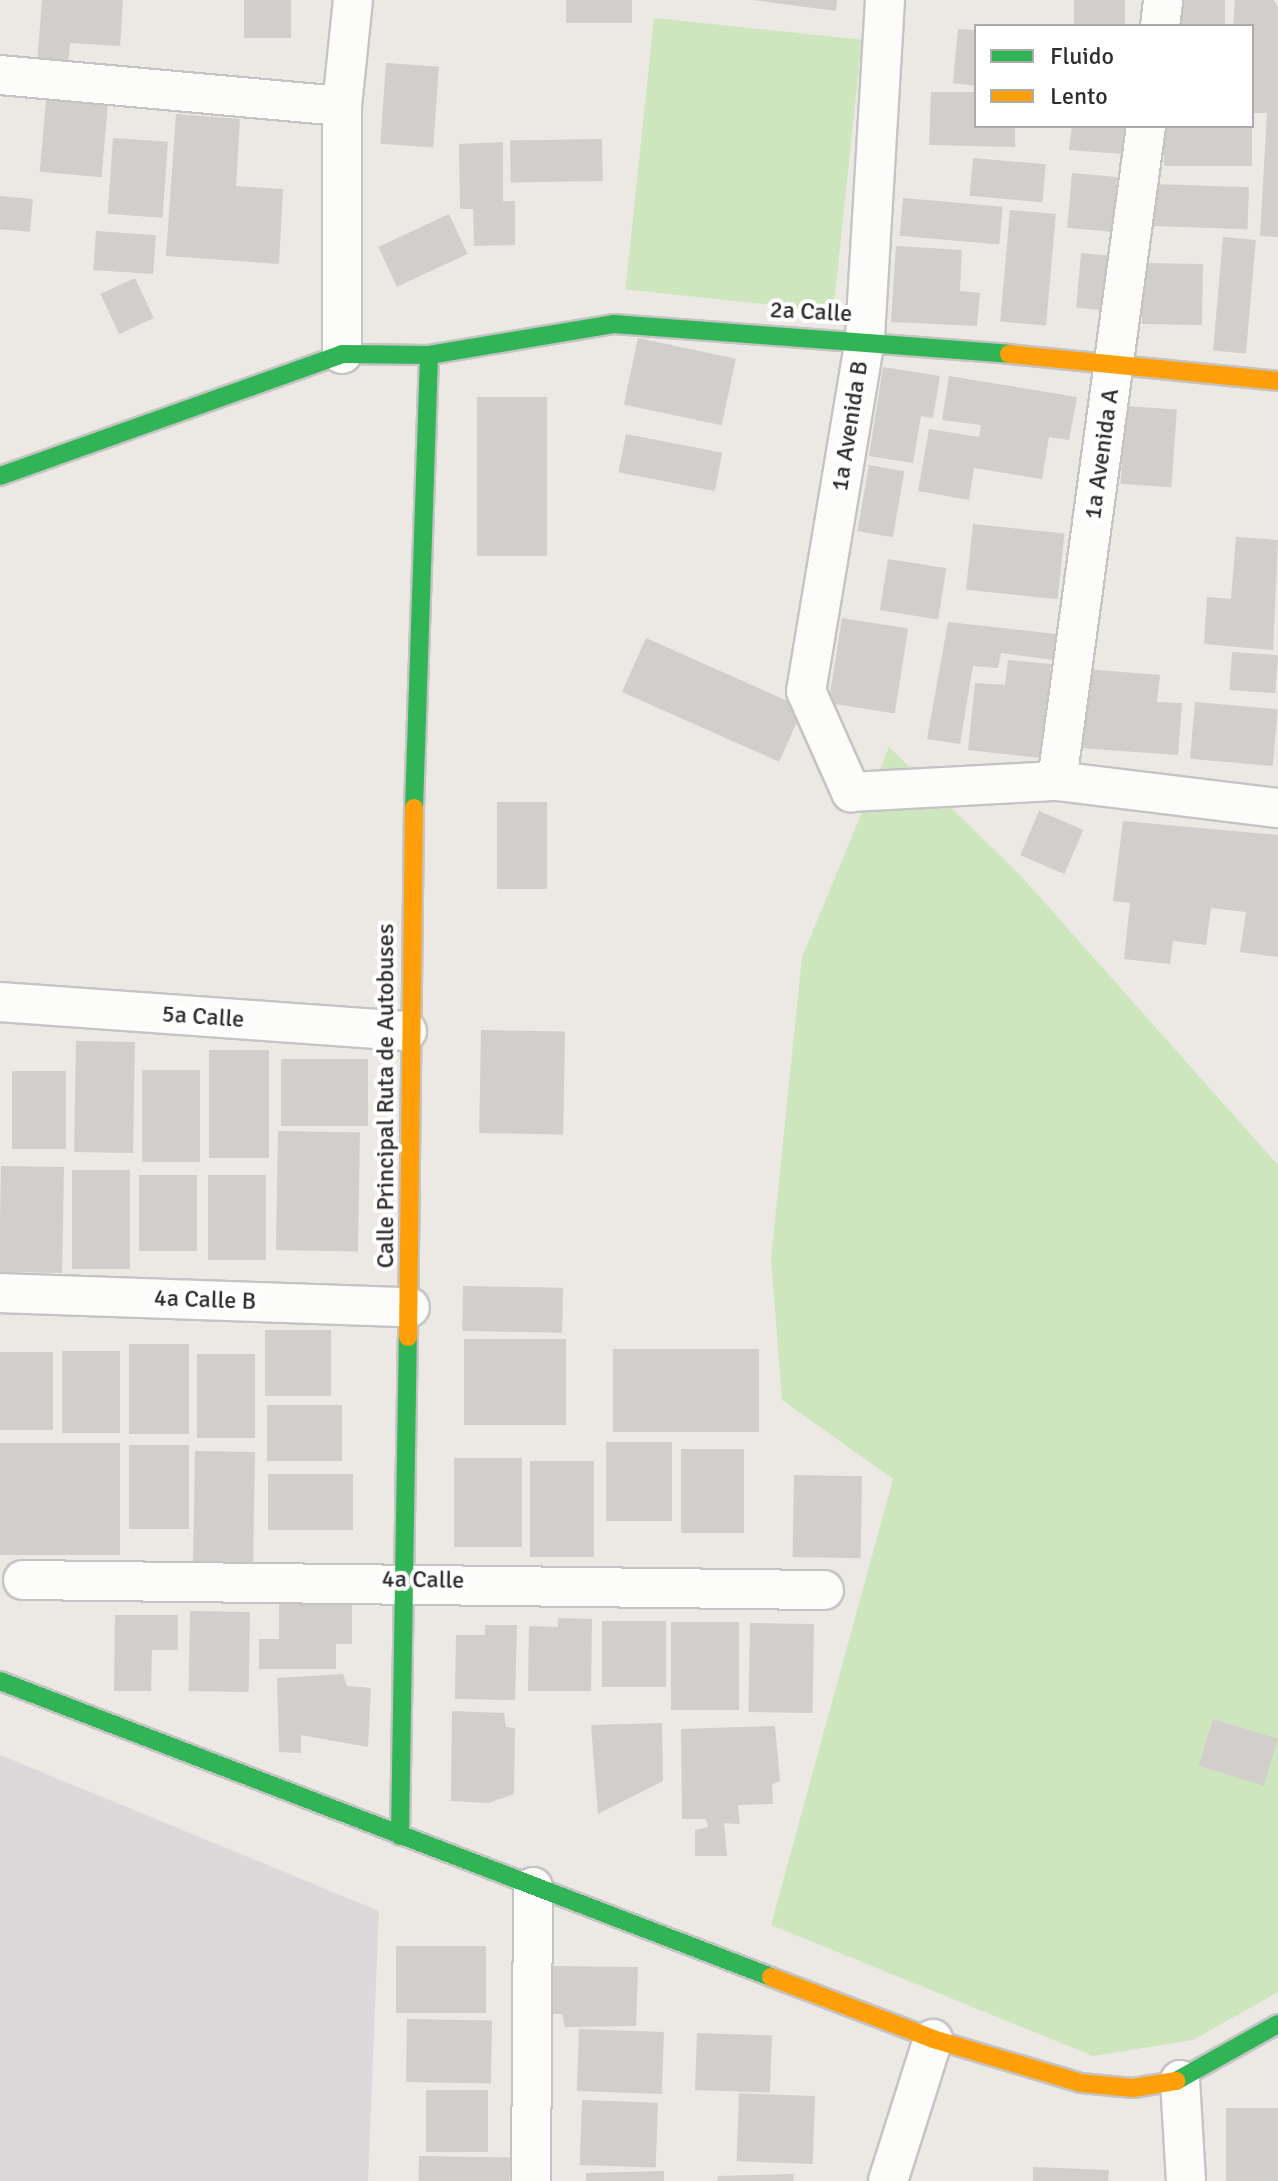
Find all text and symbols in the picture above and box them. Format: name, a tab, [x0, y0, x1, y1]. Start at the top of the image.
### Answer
legend	[974, 24, 1254, 128]
text: Fluido	[1050, 41, 1114, 71]
text: Lento	[1050, 81, 1108, 111]
street label: 2a Calle	[769, 295, 853, 329]
street label: 1a Avenida B	[825, 359, 875, 493]
street label: 1a Avenida A	[1079, 387, 1125, 521]
street label: Calle Principal Ruta de Autobuses	[372, 924, 400, 1268]
street label: 5a Calle	[161, 1000, 245, 1034]
street label: 4a Calle B	[153, 1284, 257, 1316]
street label: 4a Calle	[382, 1565, 464, 1595]

